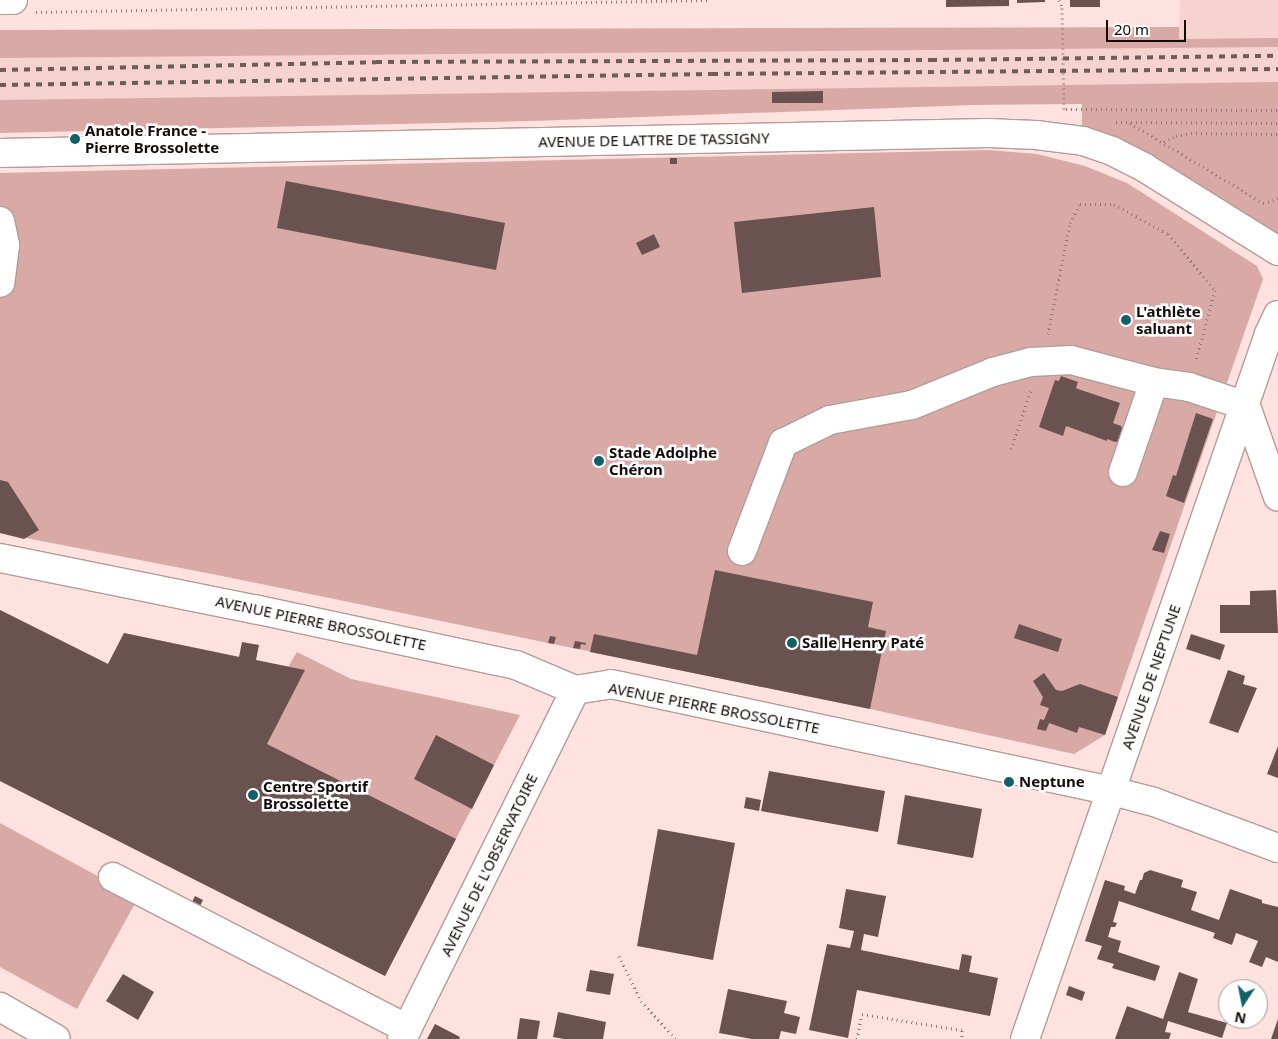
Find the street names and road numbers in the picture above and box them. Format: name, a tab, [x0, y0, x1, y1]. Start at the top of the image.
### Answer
street label: AVENUE DE LATTRE DE TASSIGNY	[538, 129, 770, 151]
street label: AVENUE PIERRE BROSSOLETTE	[214, 592, 428, 654]
street label: AVENUE DE NEPTUNE	[1118, 602, 1184, 752]
street label: AVENUE PIERRE BROSSOLETTE	[607, 679, 821, 737]
street label: AVENUE DE L'OBSERVATOIRE	[437, 771, 541, 959]

